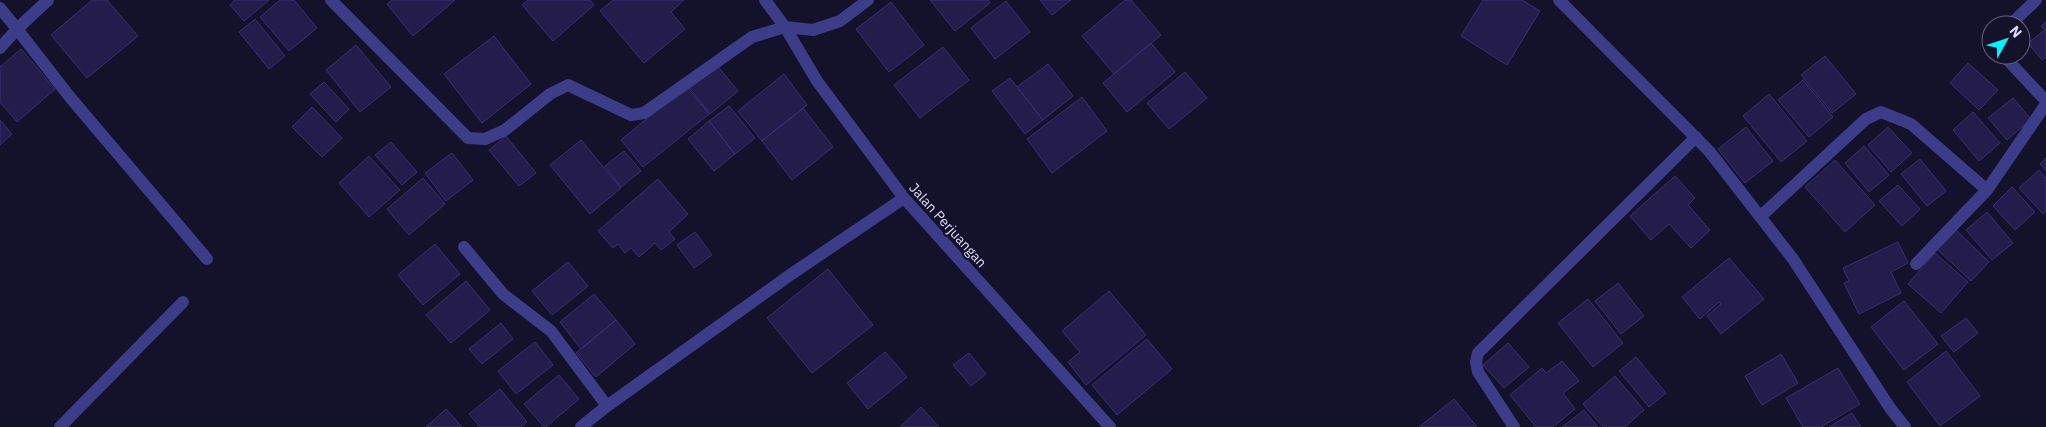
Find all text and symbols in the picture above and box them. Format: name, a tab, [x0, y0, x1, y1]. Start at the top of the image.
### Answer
north arrow	[1981, 15, 2031, 65]
text: N	[2006, 22, 2026, 41]
street label: Jalan Perjuangan	[905, 179, 991, 271]

